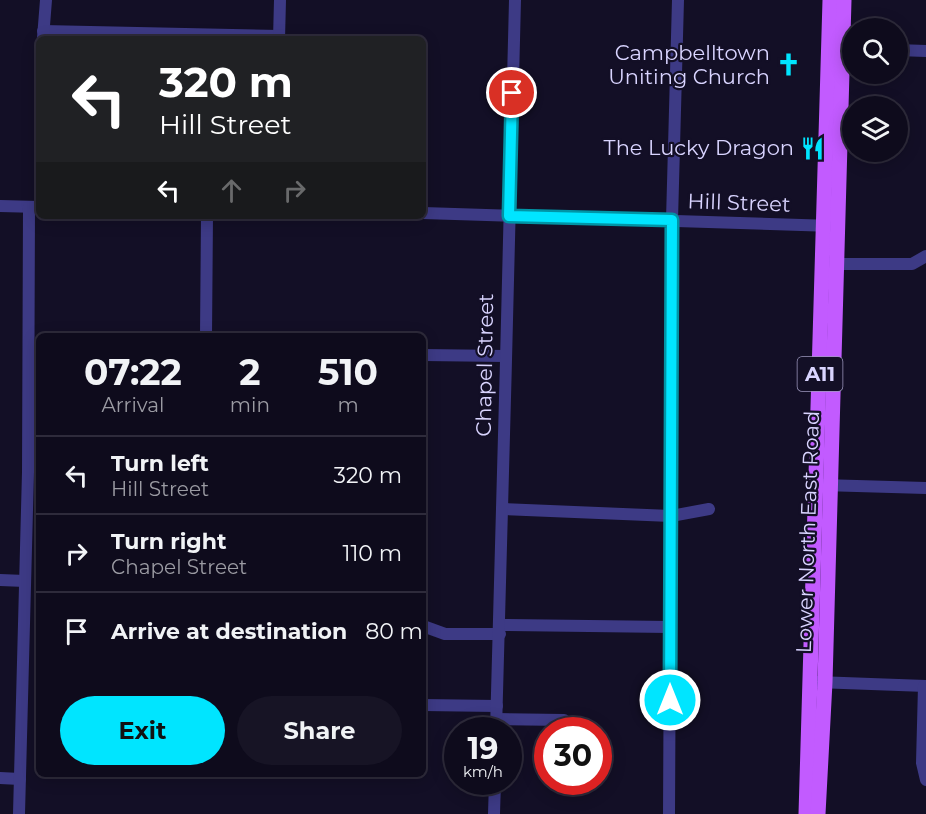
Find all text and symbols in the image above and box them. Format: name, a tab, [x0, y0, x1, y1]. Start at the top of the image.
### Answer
map controls	[842, 18, 908, 162]
button: search	[842, 18, 908, 84]
place label: Campbelltown Uniting Church	[608, 40, 770, 89]
church icon: Campbelltown Uniting Church	[775, 52, 801, 78]
text: 320 m	[159, 56, 293, 108]
icon: left	[60, 60, 138, 138]
pin	[486, 67, 537, 118]
icon: arrive	[495, 76, 528, 109]
button: layers	[842, 96, 908, 162]
text: Hill Street	[159, 108, 291, 141]
place label: The Lucky Dragon	[604, 135, 794, 160]
restaurant icon: The Lucky Dragon	[799, 135, 825, 161]
icon: left	[152, 174, 185, 207]
icon: ahead	[215, 174, 248, 207]
icon: right	[278, 174, 311, 207]
street label: Hill Street	[687, 188, 791, 217]
street label: Chapel Street	[471, 293, 498, 437]
text: 07:22	[84, 350, 182, 394]
text: 2	[239, 350, 261, 394]
text: 510	[318, 350, 378, 394]
road number: A11	[798, 357, 842, 391]
text: Arrival	[101, 393, 164, 417]
text: min	[230, 393, 270, 417]
text: m	[337, 393, 359, 417]
street label: Lower North East Road	[791, 410, 824, 654]
text: Turn left	[111, 450, 209, 477]
icon: left	[60, 459, 93, 492]
text: 320 m	[334, 462, 402, 489]
text: Hill Street	[111, 477, 209, 501]
text: Turn right	[111, 528, 226, 555]
icon: right	[60, 537, 93, 570]
text: 110 m	[342, 540, 402, 567]
text: Chapel Street	[111, 555, 247, 579]
icon: arrive	[60, 615, 93, 648]
text: Arrive at destination	[111, 618, 347, 645]
text: 80 m	[365, 618, 423, 645]
position arrow	[638, 668, 702, 732]
button: Exit	[60, 696, 225, 765]
button: Share	[237, 696, 402, 765]
speed limit sign: 30	[534, 717, 612, 795]
text: 19	[468, 730, 498, 767]
text: km/h	[463, 762, 503, 781]

